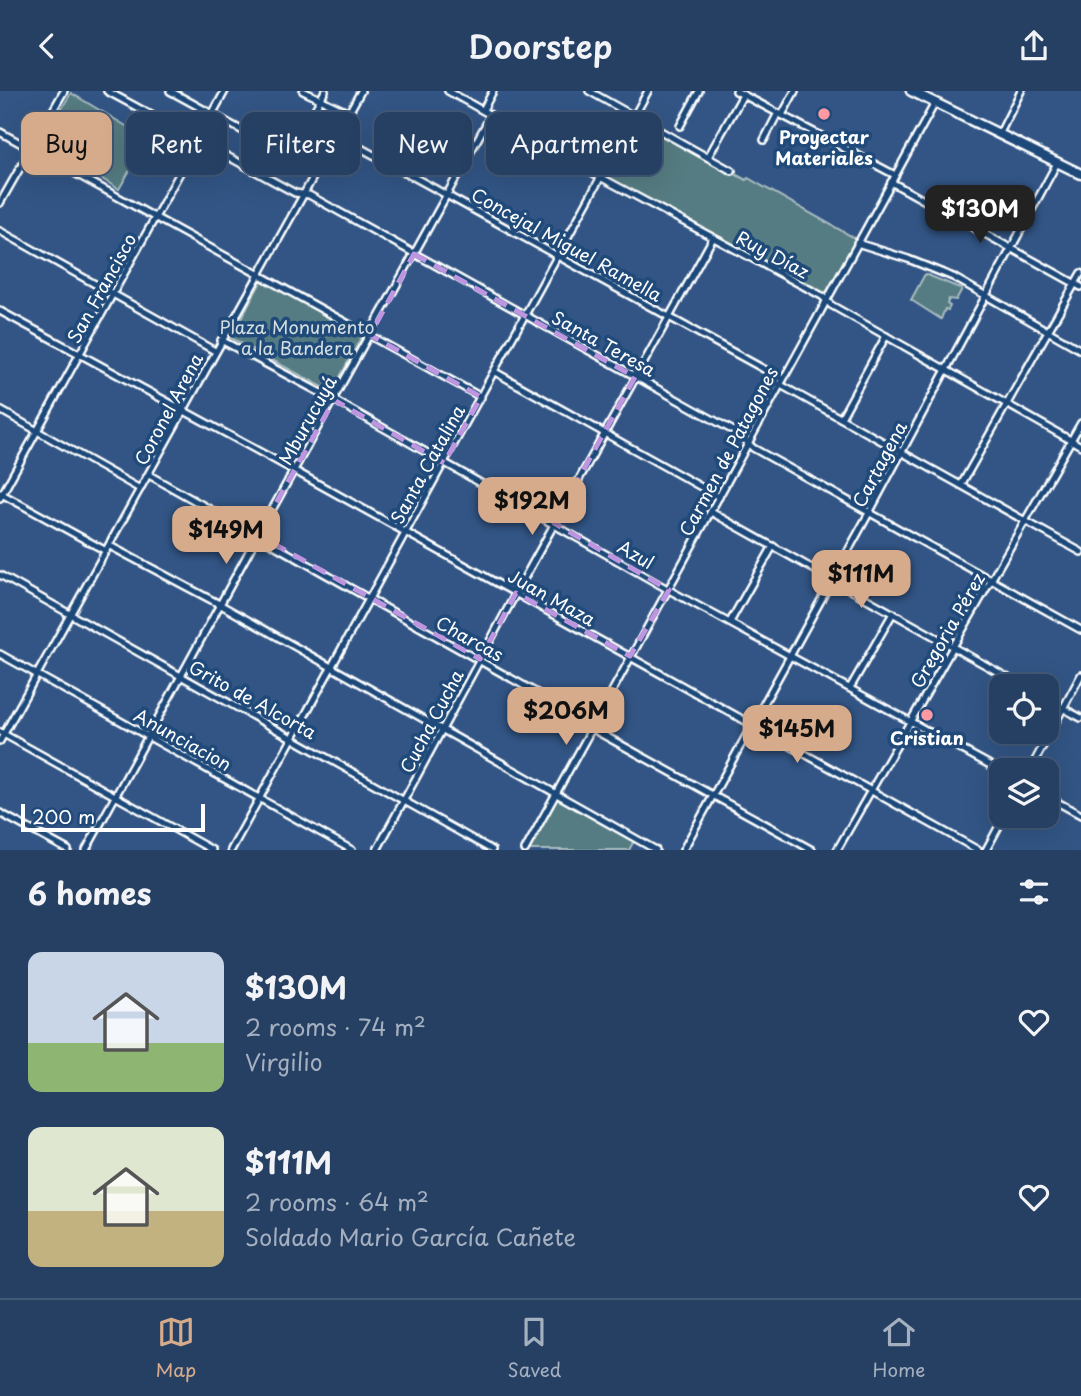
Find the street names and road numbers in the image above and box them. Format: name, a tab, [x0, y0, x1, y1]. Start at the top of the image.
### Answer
street label: Concejal Miguel Ramella	[467, 180, 668, 308]
street label: Ruy Díaz	[732, 223, 815, 285]
street label: San Francisco	[60, 228, 142, 348]
street label: Santa Teresa	[547, 303, 661, 383]
street label: Coronel Arena	[127, 347, 209, 470]
street label: Carmen de Patagones	[672, 361, 784, 541]
street label: Mburucuyá	[271, 370, 343, 470]
street label: Santa Catalina	[383, 399, 471, 528]
street label: Cartagena	[845, 415, 913, 512]
street label: Azul	[613, 533, 659, 575]
street label: Juan Maza	[503, 562, 601, 632]
street label: Gregoria Pérez	[903, 567, 991, 693]
street label: Charcas	[431, 608, 509, 668]
street label: Grito de Alcorta	[184, 653, 322, 746]
street label: Cucha Cucha	[392, 664, 470, 778]
street label: Anunciacion	[129, 701, 237, 777]

